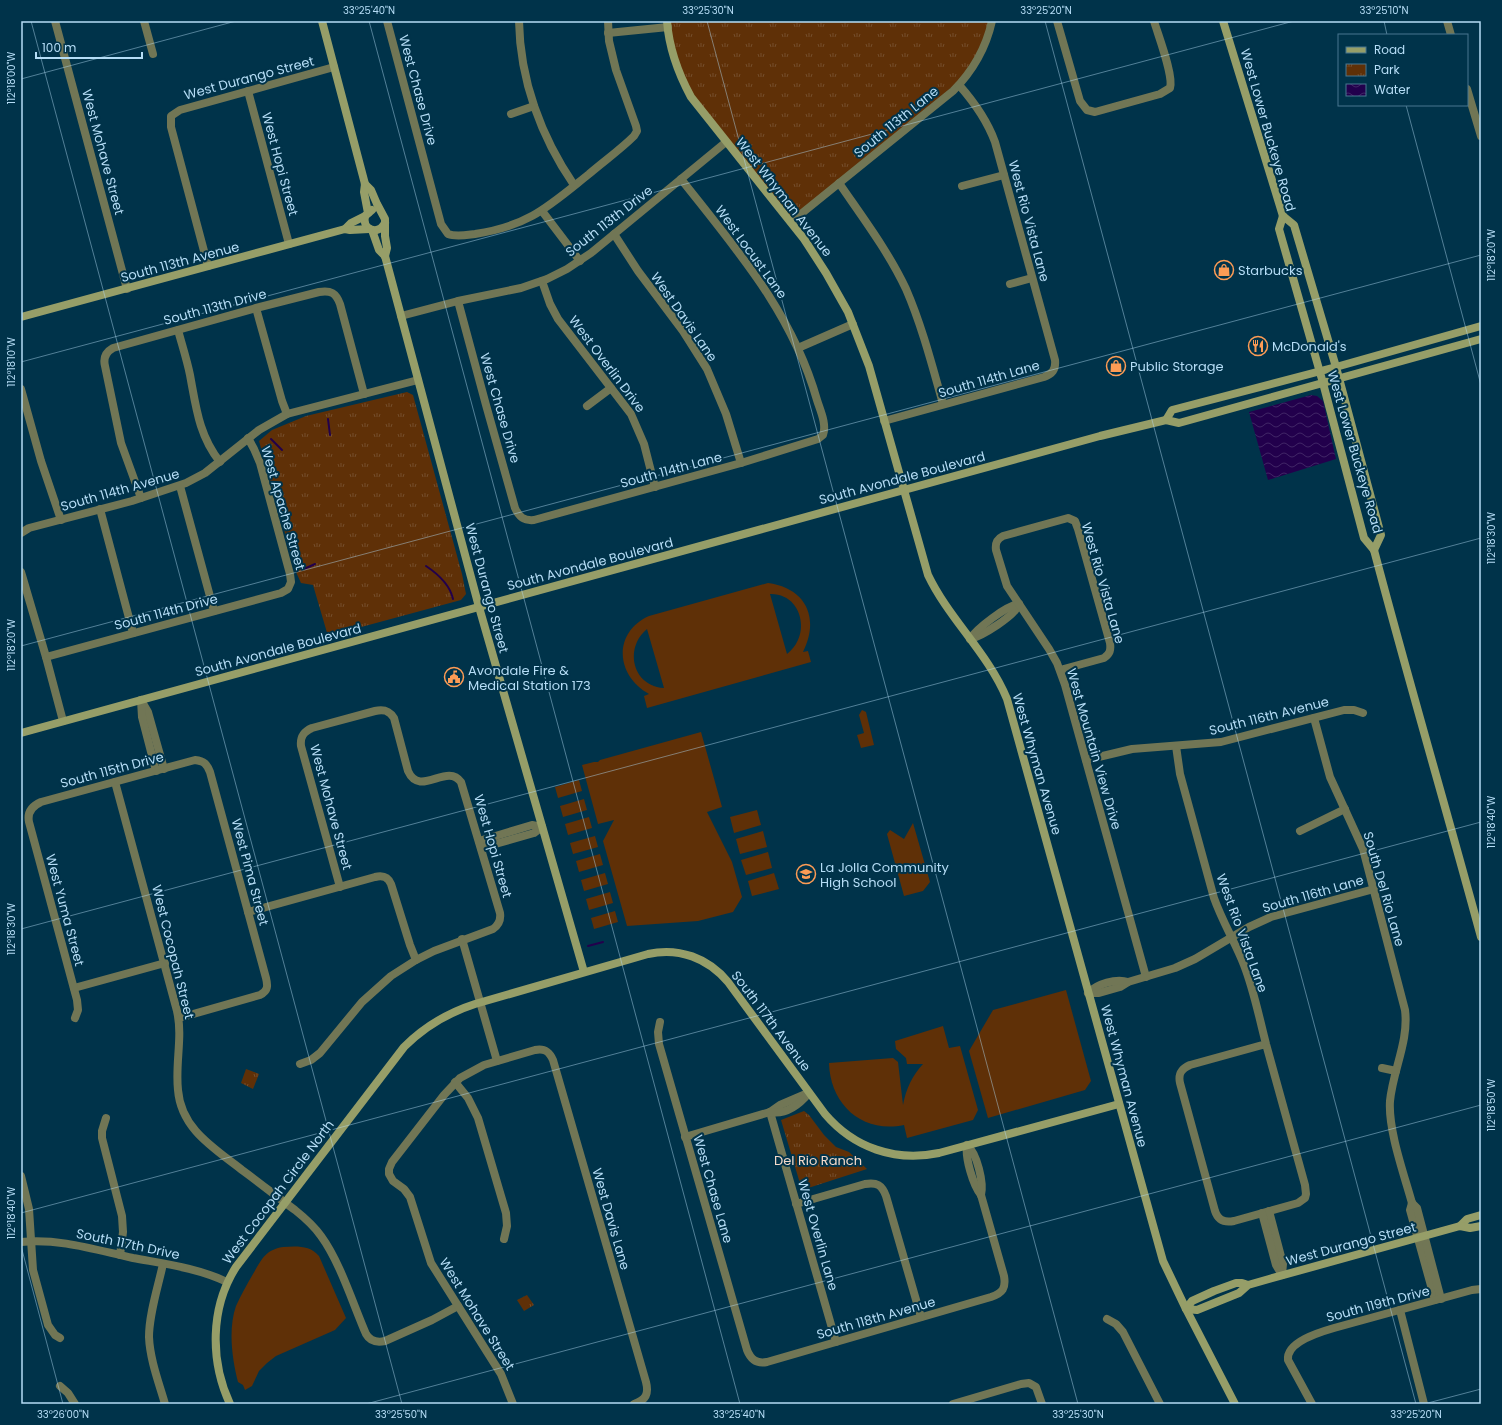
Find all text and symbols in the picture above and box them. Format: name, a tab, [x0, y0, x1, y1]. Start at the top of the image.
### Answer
text: 33°25'40"N	[343, 3, 395, 18]
text: 33°25'30"N	[682, 3, 734, 18]
text: 33°25'20"N	[1020, 3, 1072, 18]
text: 33°25'10"N	[1360, 3, 1408, 18]
street label: West Chase Drive	[394, 33, 442, 147]
scale bar	[36, 34, 142, 60]
legend	[1338, 34, 1468, 106]
text: 100 m	[42, 39, 76, 56]
text: Road	[1374, 41, 1405, 58]
street label: West Lower Buckeye Road	[1236, 46, 1300, 214]
text: 112°18'00"W	[4, 51, 19, 104]
street label: West Durango Street	[182, 51, 316, 104]
text: Park	[1374, 61, 1401, 78]
text: Water	[1374, 81, 1411, 98]
street label: South 113th Lane	[850, 82, 942, 162]
street label: West Mohave Street	[77, 87, 129, 217]
street label: West Hopi Street	[257, 110, 303, 218]
street label: West Whyman Avenue	[731, 133, 837, 261]
street label: West Rio Vista Lane	[1004, 158, 1054, 284]
street label: South 113th Drive	[561, 181, 657, 261]
street label: West Locust Lane	[710, 201, 792, 303]
text: 112°18'20"W	[1484, 229, 1499, 281]
street label: South 113th Avenue	[119, 237, 241, 287]
shop icon: Starbucks	[1213, 259, 1235, 281]
place label: Starbucks	[1238, 261, 1303, 280]
street label: West Davis Lane	[646, 268, 722, 366]
street label: South 113th Drive	[161, 284, 269, 330]
street label: West Overlin Drive	[564, 312, 650, 416]
restaurant icon: McDonald's	[1247, 335, 1269, 357]
text: 112°18'10"W	[4, 337, 19, 387]
place label: McDonald's	[1272, 337, 1347, 356]
street label: West Chase Drive	[475, 351, 525, 465]
street label: South 114th Lane	[936, 355, 1042, 403]
shop icon: Public Storage	[1105, 355, 1127, 377]
place label: Public Storage	[1130, 357, 1224, 376]
street label: West Lower Buckeye Road	[1323, 368, 1387, 536]
street label: West Apache Street	[256, 444, 310, 572]
street label: South 114th Lane	[618, 447, 724, 493]
street label: South Avondale Boulevard	[817, 447, 987, 509]
street label: South 114th Avenue	[58, 464, 182, 516]
text: 112°18'30"W	[1484, 512, 1499, 564]
street label: West Rio Vista Lane	[1077, 520, 1129, 646]
street label: West Durango Street	[461, 521, 514, 655]
street label: South Avondale Boulevard	[505, 533, 675, 595]
street label: South 114th Drive	[112, 589, 220, 635]
text: 112°18'20"W	[4, 619, 19, 671]
street label: South Avondale Boulevard	[193, 619, 363, 681]
place label: Avondale Fire & Medical Station 173	[468, 661, 591, 695]
public building icon: Avondale Fire & Medical Station 173	[443, 666, 465, 688]
street label: West Mountain View Drive	[1062, 666, 1126, 832]
street label: West Whyman Avenue	[1008, 691, 1066, 837]
street label: South 116th Avenue	[1207, 692, 1331, 740]
street label: West Mohave Street	[305, 742, 357, 872]
street label: South 115th Drive	[58, 747, 166, 793]
street label: West Hopi Street	[469, 792, 517, 900]
text: 112°18'40"W	[1484, 795, 1499, 848]
street label: West Pima Street	[227, 816, 274, 928]
street label: South Del Rio Lane	[1359, 829, 1409, 949]
street label: West Yuma Street	[41, 852, 89, 968]
place label: La Jolla Community High School	[820, 858, 949, 892]
school or university icon: La Jolla Community High School	[795, 863, 817, 885]
street label: South 116th Lane	[1260, 870, 1366, 918]
street label: West Rio Vista Lane	[1212, 871, 1272, 995]
street label: West Cocopah Street	[147, 883, 199, 1021]
text: 112°18'30"W	[4, 903, 19, 955]
street label: South 117th Avenue	[727, 967, 815, 1075]
street label: West Whyman Avenue	[1096, 1003, 1152, 1149]
text: 112°18'50"W	[1484, 1078, 1499, 1131]
street label: West Cocopah Circle North	[218, 1116, 338, 1268]
street label: West Chase Lane	[688, 1133, 738, 1245]
park label: Del Rio Ranch	[774, 1151, 862, 1170]
street label: West Davis Lane	[587, 1166, 635, 1272]
street label: West Overlin Lane	[793, 1177, 843, 1293]
text: 112°18'40"W	[4, 1186, 19, 1239]
street label: West Durango Street	[1284, 1217, 1418, 1270]
street label: South 117th Drive	[75, 1224, 181, 1264]
street label: West Mohave Street	[435, 1254, 519, 1374]
street label: South 119th Drive	[1324, 1281, 1432, 1327]
street label: South 118th Avenue	[814, 1292, 938, 1344]
text: 33°26'00"N	[37, 1407, 89, 1422]
text: 33°25'50"N	[375, 1407, 427, 1422]
text: 33°25'40"N	[713, 1407, 765, 1422]
text: 33°25'30"N	[1052, 1407, 1104, 1422]
text: 33°25'20"N	[1390, 1407, 1442, 1422]

